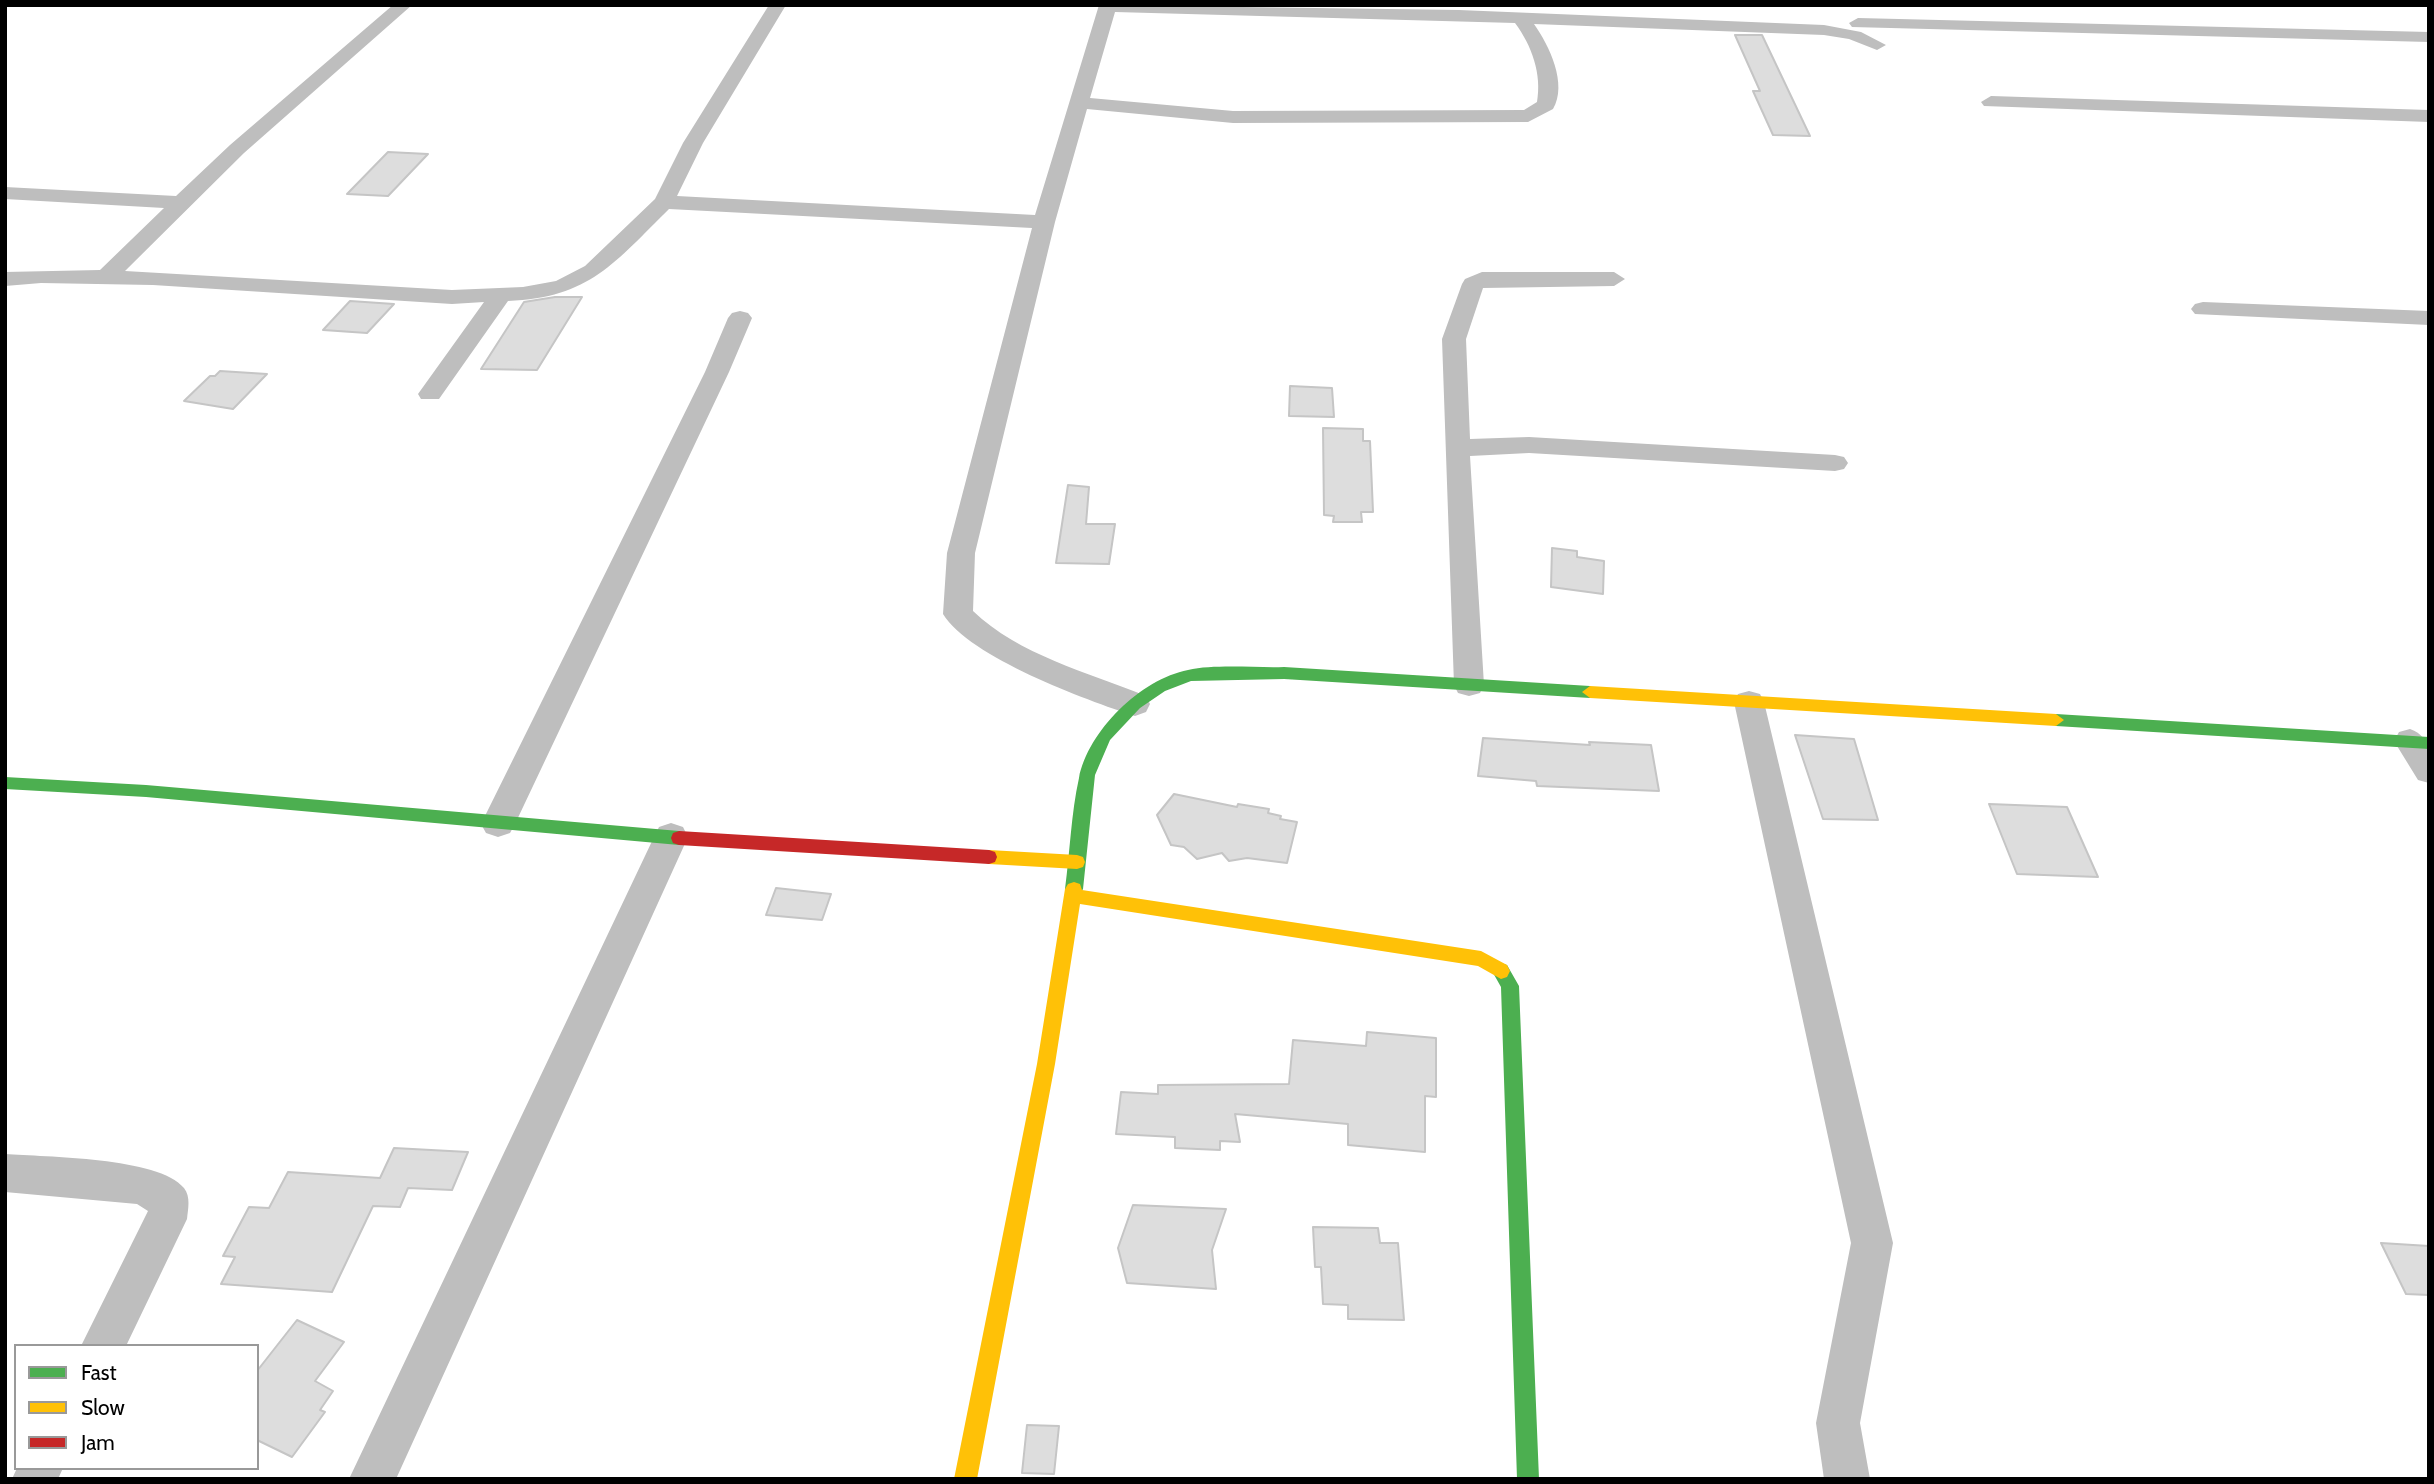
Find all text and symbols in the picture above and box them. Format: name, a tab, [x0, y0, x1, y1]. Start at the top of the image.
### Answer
legend	[14, 1344, 259, 1470]
text: Fast	[81, 1360, 117, 1385]
text: Slow	[81, 1395, 125, 1420]
text: Jam	[81, 1430, 115, 1455]

